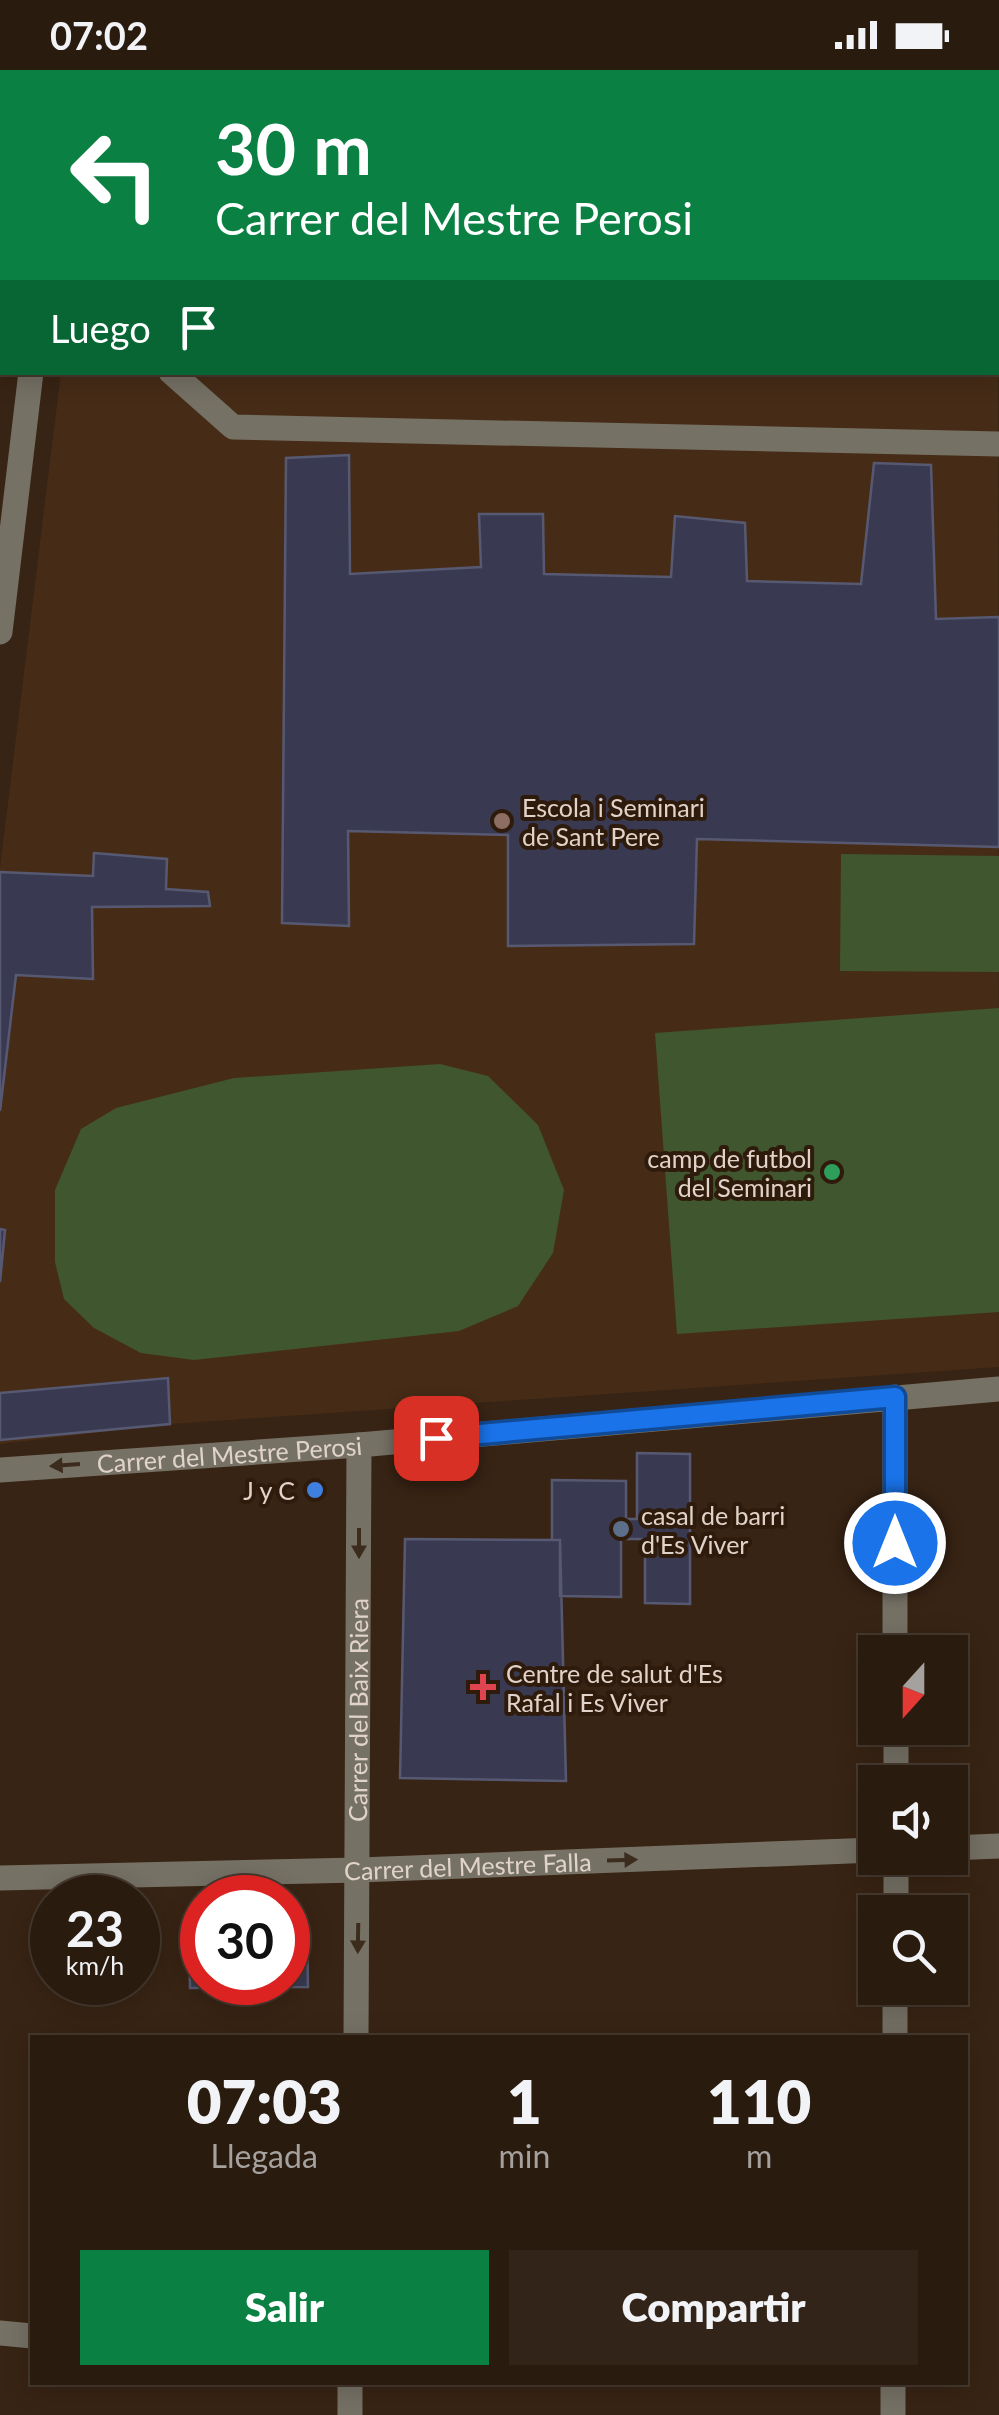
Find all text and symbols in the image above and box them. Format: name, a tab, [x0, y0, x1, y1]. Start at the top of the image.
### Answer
text: 07:02	[50, 12, 148, 58]
text: 30 m	[215, 106, 372, 190]
icon: left	[50, 110, 180, 240]
text: Carrer del Mestre Perosi	[215, 191, 693, 245]
icon: arrive	[171, 300, 226, 355]
text: Luego	[50, 305, 151, 351]
place label: Escola i Seminari de Sant Pere	[522, 792, 705, 851]
marker: Escola i Seminari de Sant Pere	[491, 810, 513, 832]
place label: camp de futbol del Seminari	[647, 1143, 812, 1202]
marker: camp de futbol del Seminari	[821, 1161, 843, 1183]
pin	[394, 1396, 479, 1481]
icon: arrive	[409, 1411, 464, 1466]
street label: Carrer del Mestre Perosi	[96, 1430, 363, 1478]
one-way arrow	[48, 1457, 80, 1473]
place label: J y C	[243, 1475, 295, 1505]
marker: J y C	[304, 1479, 326, 1501]
position arrow	[843, 1491, 947, 1595]
place label: casal de barri d'Es Viver	[641, 1500, 785, 1559]
marker: casal de barri d'Es Viver	[610, 1518, 632, 1540]
one-way arrow	[351, 1527, 367, 1559]
street label: Carrer del Baix Riera	[342, 1598, 373, 1822]
north arrow	[858, 1635, 968, 1745]
map controls	[858, 1635, 968, 2005]
place label: Centre de salut d'Es Rafal i Es Viver	[506, 1658, 723, 1717]
marker: Centre de salut d'Es Rafal i Es Viver	[470, 1674, 496, 1700]
button: sound	[858, 1765, 968, 1875]
street label: Carrer del Mestre Falla	[344, 1846, 592, 1885]
one-way arrow	[607, 1852, 639, 1868]
speed limit sign: 30	[180, 1875, 310, 2005]
button: search	[858, 1895, 968, 2005]
text: 23	[66, 1898, 124, 1958]
one-way arrow	[350, 1922, 366, 1954]
text: km/h	[66, 1950, 124, 1980]
text: 07:03	[187, 2065, 342, 2137]
text: 1	[507, 2065, 542, 2137]
text: 110	[707, 2065, 811, 2137]
text: Llegada	[211, 2136, 318, 2175]
text: min	[498, 2136, 550, 2175]
text: m	[746, 2136, 772, 2175]
button: Salir	[80, 2250, 489, 2365]
button: Compartir	[509, 2250, 918, 2365]

